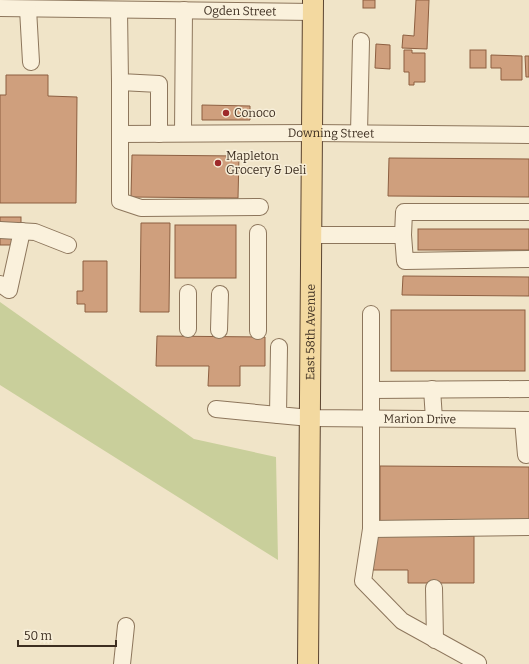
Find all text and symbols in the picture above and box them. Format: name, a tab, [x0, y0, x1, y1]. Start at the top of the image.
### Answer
street label: Ogden Street	[203, 4, 277, 19]
place label: Conoco	[234, 106, 276, 120]
marker: Conoco	[221, 108, 231, 118]
street label: Downing Street	[288, 126, 375, 141]
place label: Mapleton Grocery & Deli	[226, 149, 307, 177]
marker: Mapleton Grocery & Deli	[213, 158, 223, 168]
street label: East 58th Avenue	[303, 284, 318, 380]
street label: Marion Drive	[384, 412, 456, 426]
scale bar	[18, 622, 116, 648]
text: 50 m	[24, 629, 53, 643]

